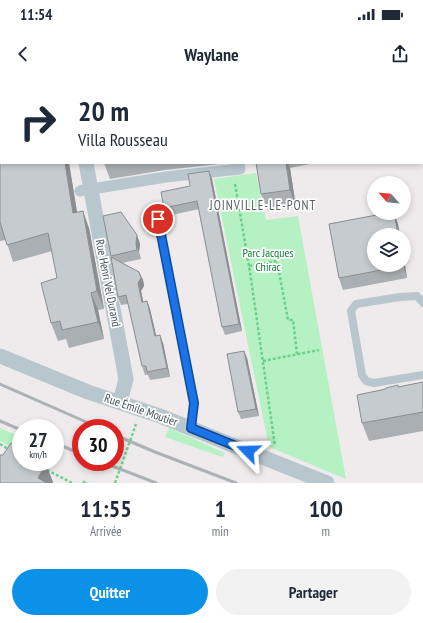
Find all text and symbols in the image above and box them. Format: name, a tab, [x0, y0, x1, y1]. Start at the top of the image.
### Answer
text: 11:54	[20, 5, 52, 24]
icon: back	[12, 43, 34, 65]
text: Waylane	[184, 43, 239, 66]
icon: share	[389, 43, 411, 65]
text: 20 m	[78, 92, 129, 129]
icon: right	[12, 96, 64, 148]
text: Villa Rousseau	[78, 128, 168, 151]
north arrow	[367, 176, 411, 220]
map controls	[367, 176, 411, 272]
district label: JOINVILLE-LE-PONT	[209, 197, 316, 214]
pin	[141, 202, 175, 236]
icon: arrive	[147, 208, 169, 230]
button: layers	[367, 228, 411, 272]
street label: Rue Henri Vel Durand	[93, 238, 124, 328]
park label: Parc Jacques Chirac	[243, 245, 293, 274]
street label: Rue Émile Moutier	[103, 390, 180, 429]
speed limit sign: 30	[72, 419, 124, 471]
text: 27	[28, 427, 48, 453]
position arrow	[227, 430, 269, 472]
text: km/h	[29, 448, 47, 461]
text: 11:55	[80, 493, 132, 524]
text: 1	[214, 493, 226, 524]
text: 100	[309, 493, 343, 524]
text: Arrivée	[90, 523, 122, 540]
text: min	[212, 523, 229, 540]
text: m	[322, 523, 330, 540]
button: Quitter	[12, 569, 208, 615]
button: Partager	[216, 569, 411, 615]

